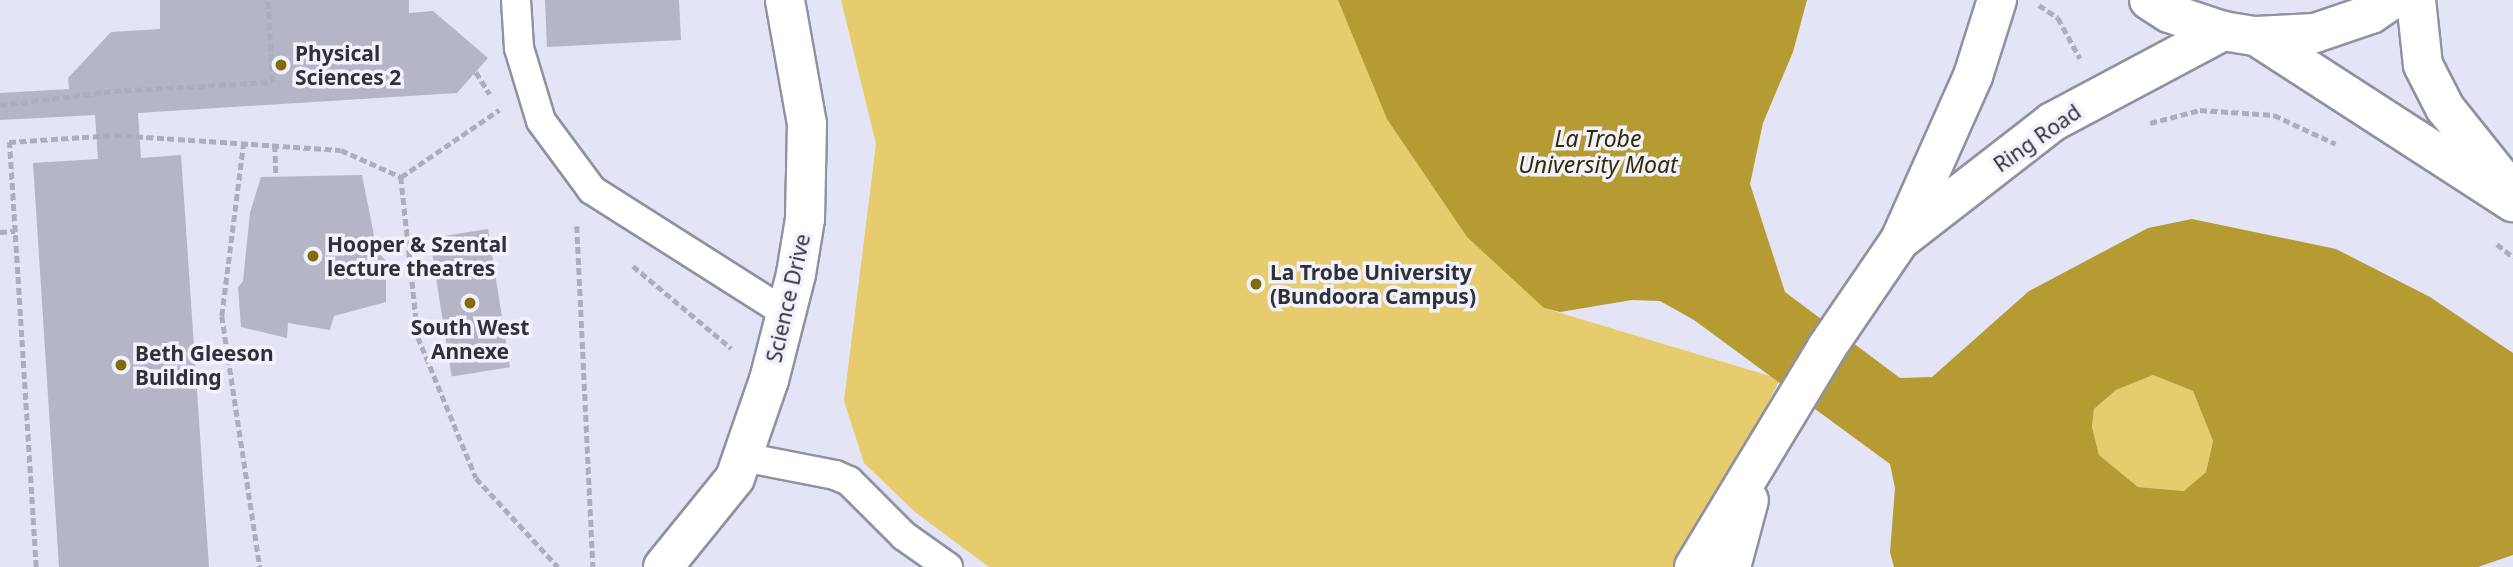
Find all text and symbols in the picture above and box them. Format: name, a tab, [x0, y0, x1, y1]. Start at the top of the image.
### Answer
place label: Physical Sciences 2	[295, 40, 401, 90]
marker: Physical Sciences 2	[273, 57, 289, 73]
street label: Ring Road	[1989, 99, 2085, 177]
water label: La Trobe University Moat	[1518, 124, 1678, 178]
place label: Hooper & Szental lecture theatres	[327, 231, 507, 281]
street label: Science Drive	[761, 231, 815, 365]
marker: Hooper & Szental lecture theatres	[305, 248, 321, 264]
place label: La Trobe University (Bundoora Campus)	[1270, 259, 1476, 309]
marker: La Trobe University (Bundoora Campus)	[1248, 276, 1264, 292]
marker: South West Annexe	[462, 295, 478, 311]
place label: South West Annexe	[411, 314, 529, 364]
place label: Beth Gleeson Building	[135, 340, 274, 390]
marker: Beth Gleeson Building	[113, 357, 129, 373]

